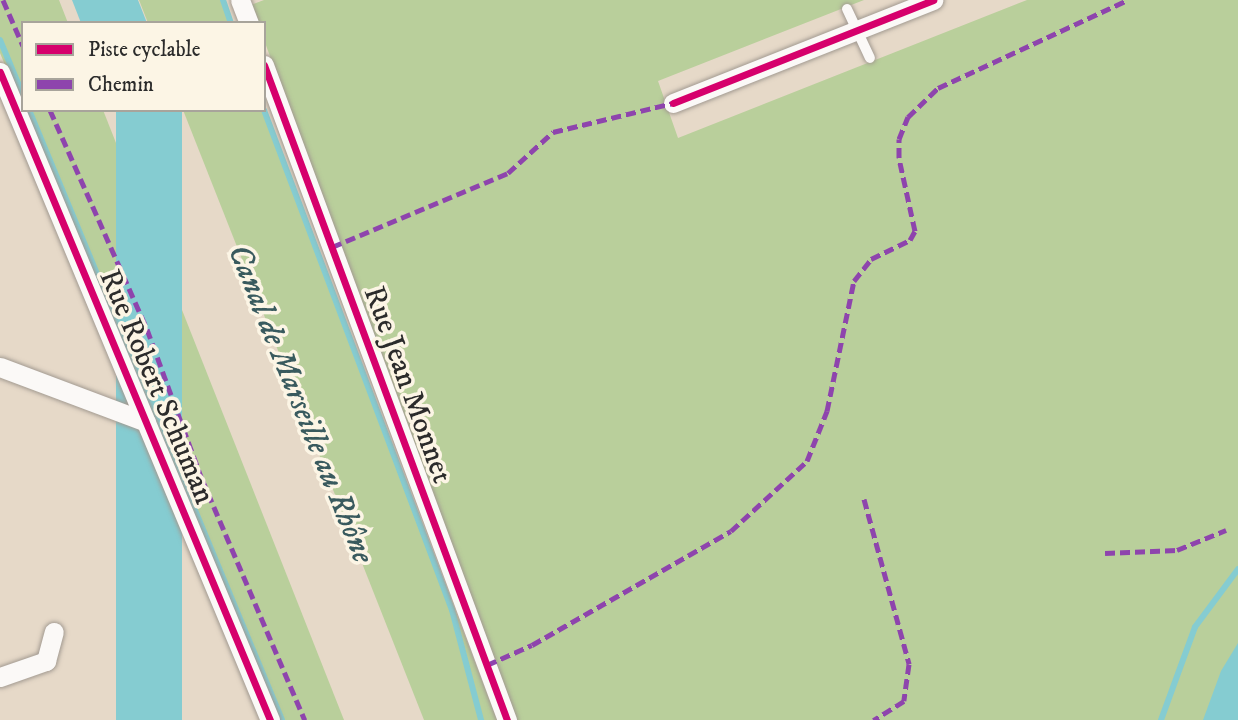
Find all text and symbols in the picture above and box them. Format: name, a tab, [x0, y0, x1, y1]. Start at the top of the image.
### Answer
legend	[21, 21, 266, 112]
text: Piste cyclable	[88, 37, 200, 63]
text: Chemin	[88, 72, 154, 98]
water label: Canal de Marseille au Rhône	[218, 239, 382, 569]
street label: Rue Robert Schuman	[90, 264, 222, 510]
street label: Rue Jean Monnet	[355, 282, 459, 488]

